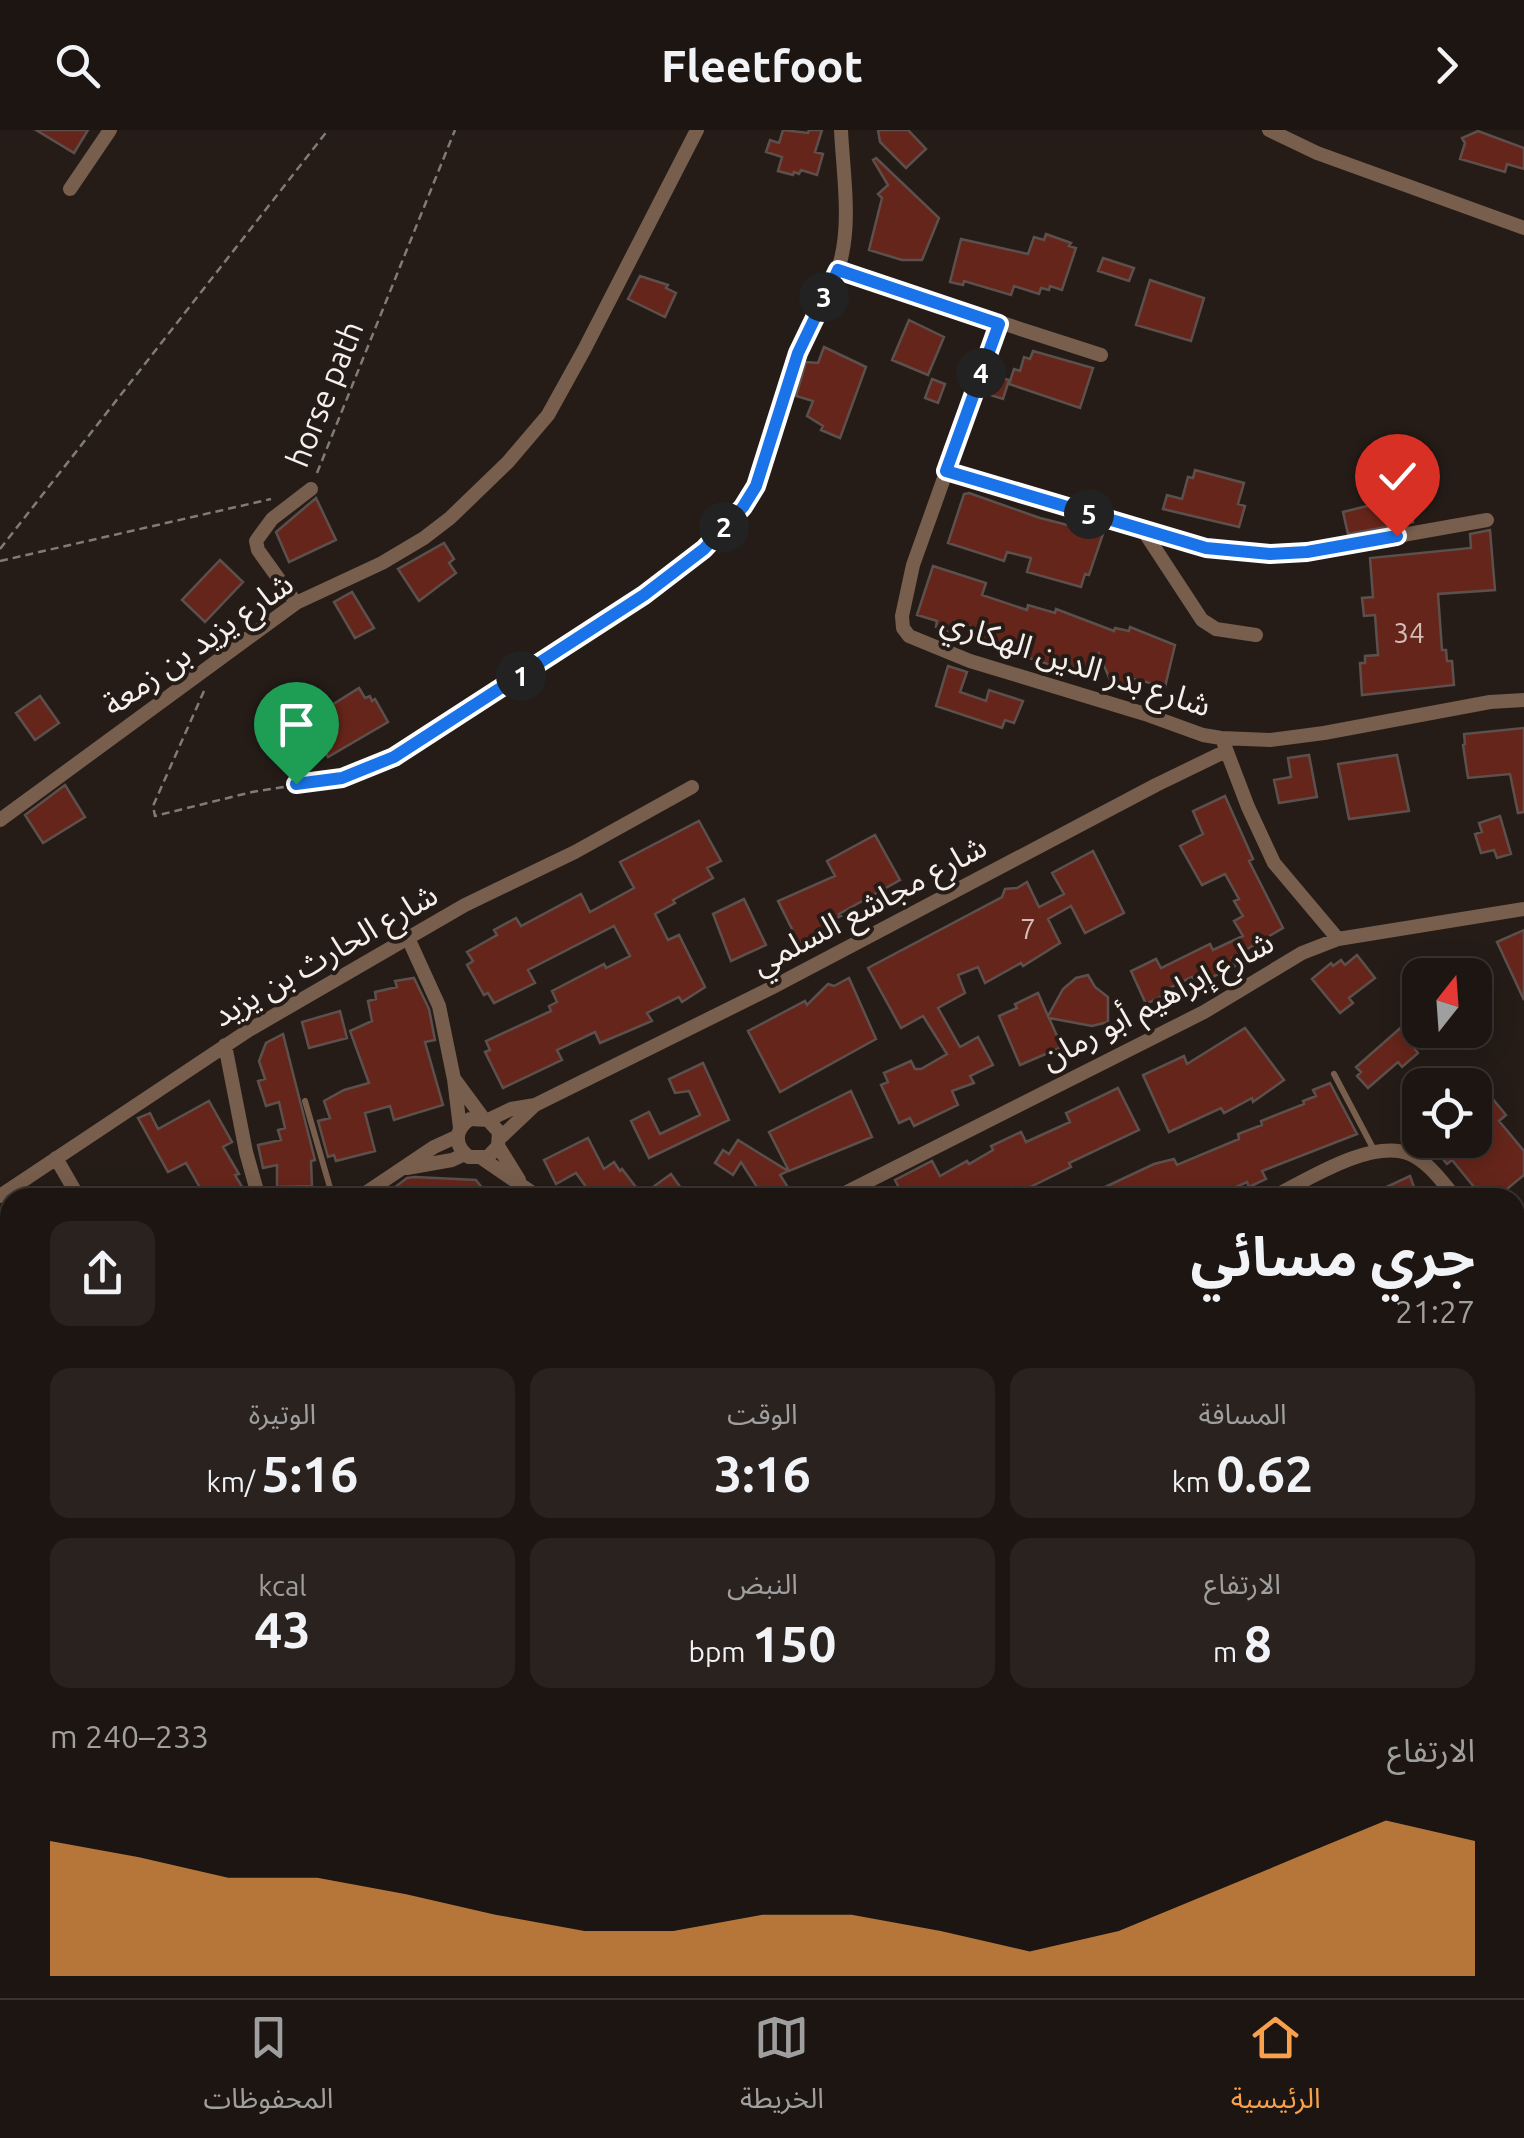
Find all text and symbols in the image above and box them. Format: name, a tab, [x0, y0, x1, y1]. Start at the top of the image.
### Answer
icon: search	[50, 38, 105, 93]
icon: forward	[1419, 38, 1474, 93]
text: Fleetfoot	[661, 40, 863, 91]
pin: 3	[799, 272, 849, 322]
text: 3	[816, 281, 832, 312]
street label: horse path	[279, 315, 370, 472]
pin: 4	[956, 348, 1006, 398]
text: 4	[973, 357, 989, 388]
pin	[1355, 434, 1440, 537]
icon: check	[1370, 449, 1425, 504]
pin: 5	[1064, 489, 1114, 539]
text: 5	[1081, 498, 1097, 529]
pin: 2	[699, 502, 749, 552]
text: 2	[716, 511, 732, 542]
street label: شارع يزيد بن زمعة	[95, 564, 303, 728]
street label: شارع بدر الدين الهكاري	[935, 601, 1216, 730]
house number: 34	[1393, 617, 1425, 648]
pin: 1	[496, 651, 546, 701]
text: 1	[513, 660, 529, 691]
pin	[254, 682, 339, 785]
icon: arrive	[269, 697, 324, 752]
street label: شارع مجاشع السلمي	[745, 827, 995, 988]
street label: شارع الحارث بن يزيد	[206, 875, 447, 1039]
house number: 7	[1020, 913, 1036, 944]
street label: شارع إبراهيم أبو رمان	[1034, 923, 1282, 1082]
north arrow	[1402, 958, 1492, 1048]
map controls	[1402, 958, 1492, 1158]
button: locate	[1402, 1068, 1492, 1158]
button: share	[50, 1221, 155, 1326]
text: جري مسائي	[1190, 1225, 1475, 1286]
text: 21:27	[1395, 1293, 1475, 1329]
text: الوتيرة	[249, 1398, 316, 1429]
text: الوقت	[727, 1398, 798, 1429]
text: المسافة	[1198, 1398, 1287, 1429]
text: 5:16	[262, 1445, 358, 1501]
text: 3:16	[714, 1445, 811, 1501]
text: 0.62	[1216, 1445, 1313, 1501]
text: /km	[207, 1466, 262, 1497]
text: km	[1172, 1466, 1216, 1497]
text: النبض	[727, 1568, 798, 1599]
text: الارتفاع	[1204, 1568, 1281, 1599]
text: kcal	[258, 1570, 307, 1601]
text: 43	[254, 1601, 311, 1657]
text: 150	[752, 1615, 836, 1671]
text: 8	[1244, 1615, 1272, 1671]
text: bpm	[689, 1636, 752, 1667]
text: m	[1213, 1636, 1244, 1667]
text: 233–240 m	[50, 1718, 209, 1754]
text: الارتفاع	[1387, 1732, 1475, 1768]
tab: المحفوظات	[203, 2010, 333, 2129]
tab: الخريطة	[740, 2010, 824, 2129]
tab: الرئيسية	[1231, 2010, 1321, 2129]

